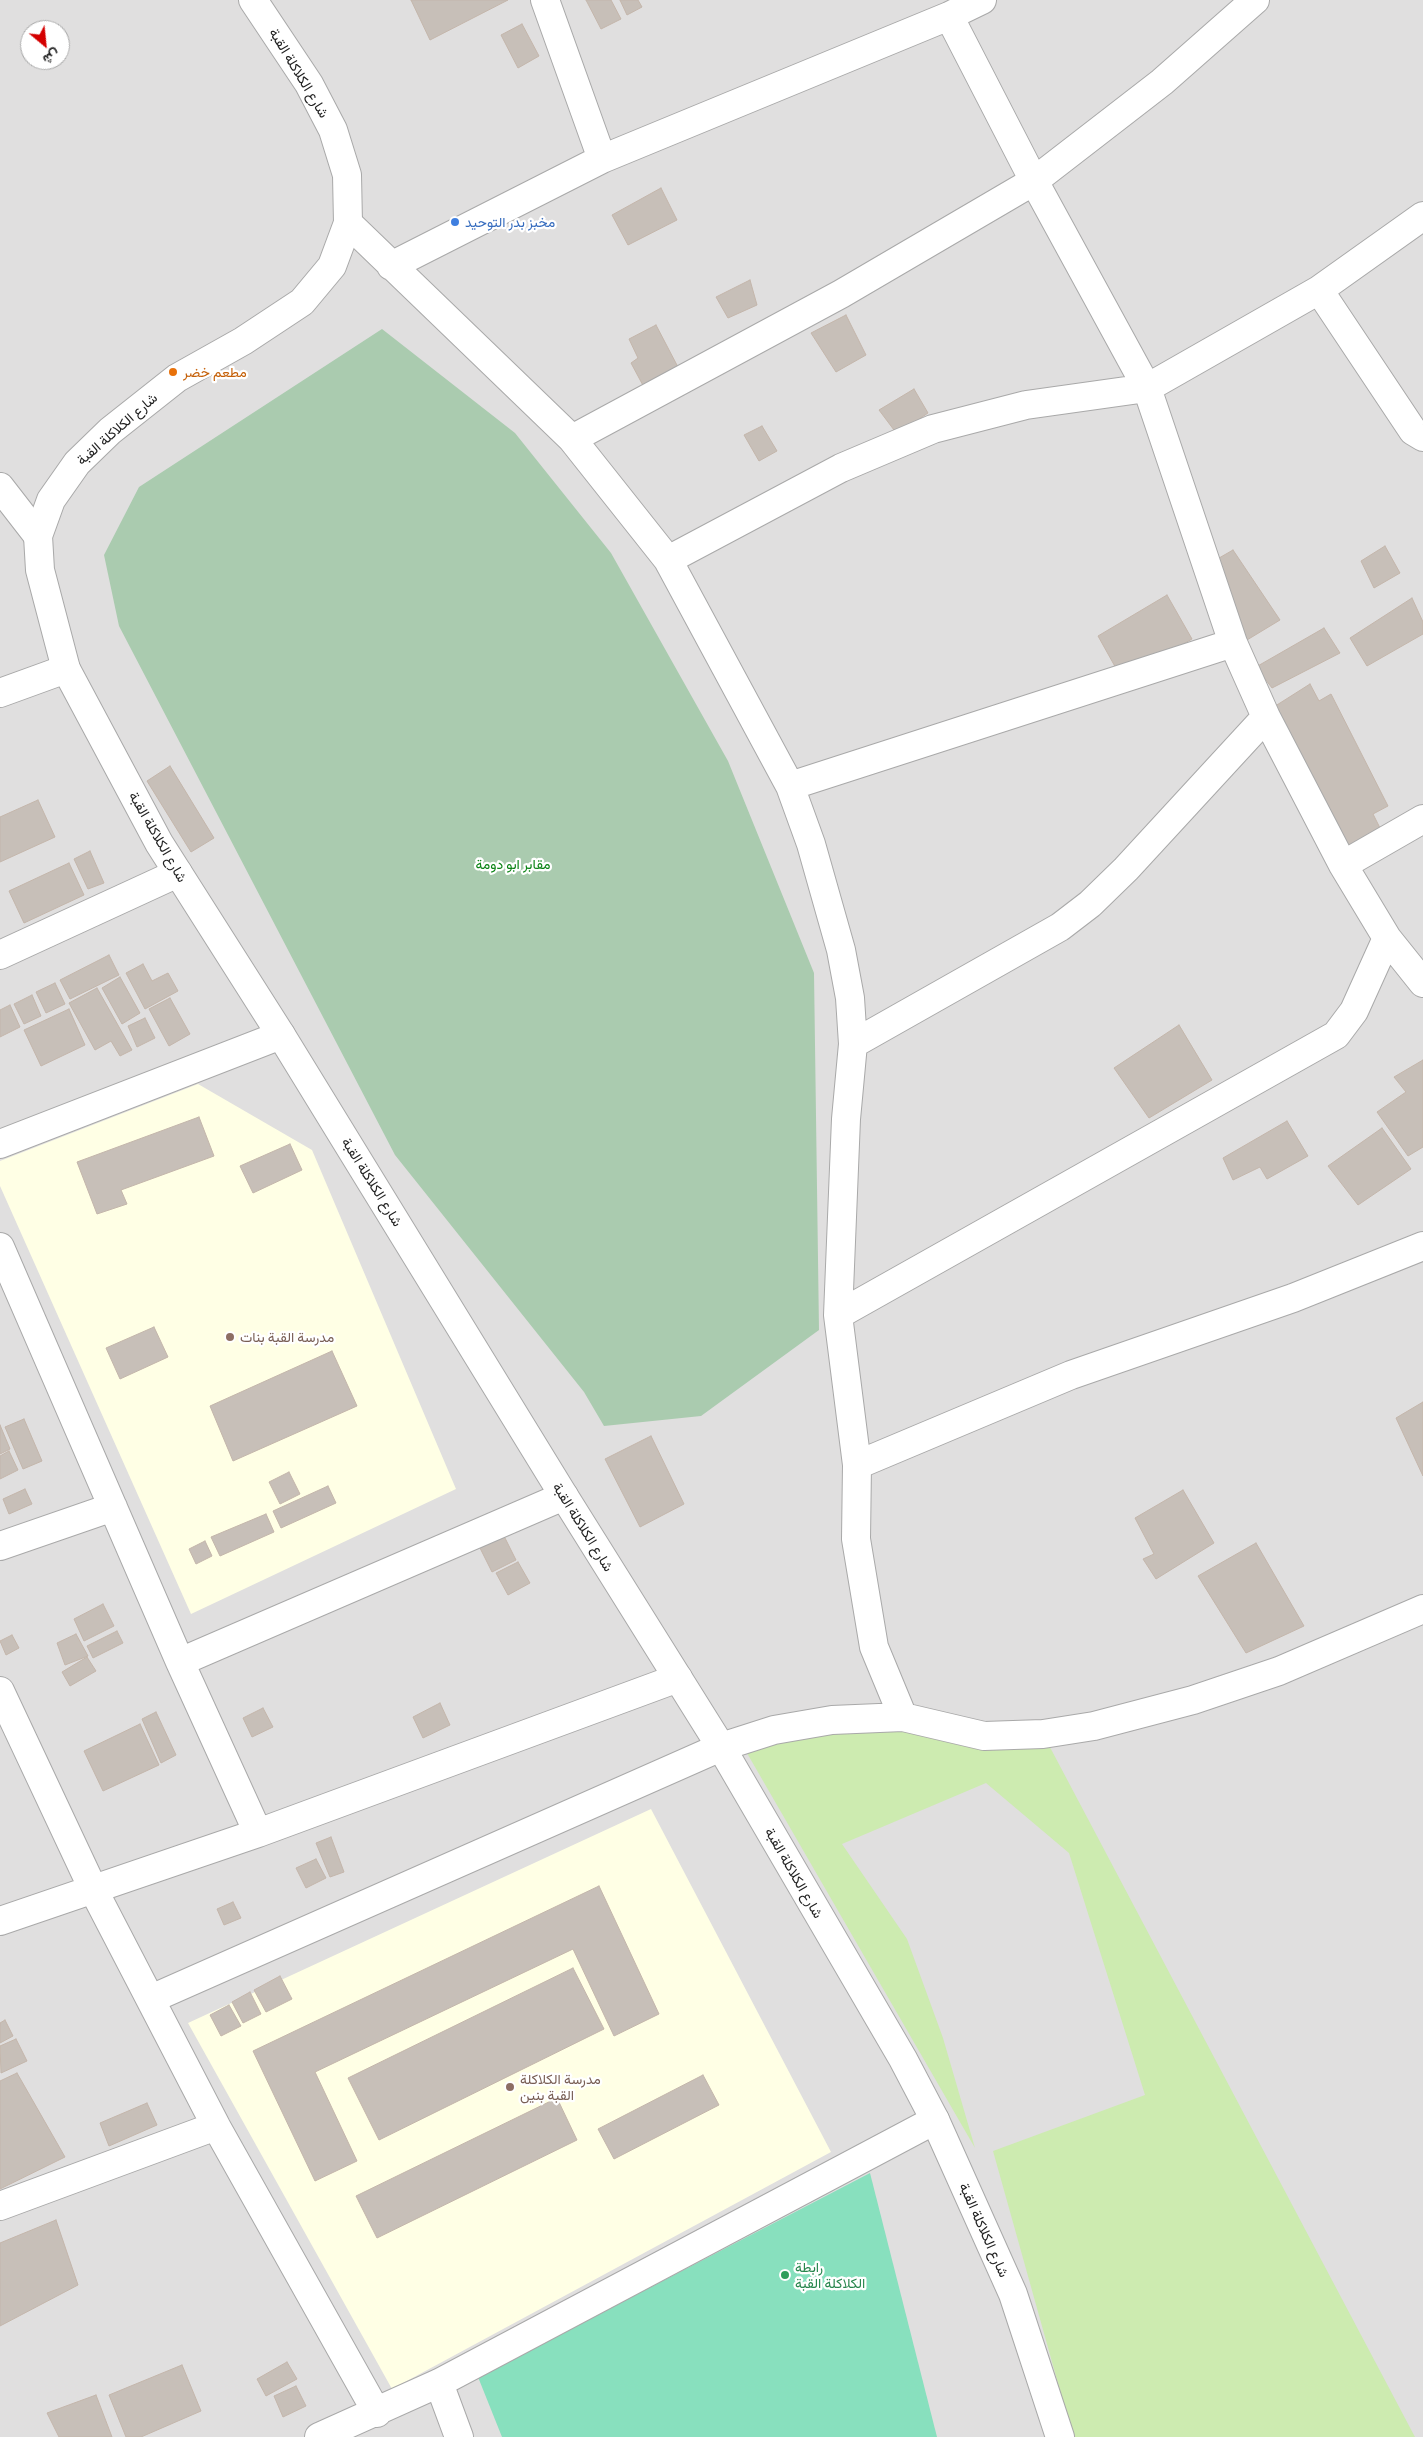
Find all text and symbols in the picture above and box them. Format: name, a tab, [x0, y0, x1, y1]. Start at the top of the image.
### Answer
north arrow	[20, 20, 70, 70]
street label: شارع الكلاكلة القبة	[266, 25, 332, 121]
text: ش	[40, 46, 63, 69]
place label: مخبز بدر التوحيد	[465, 214, 555, 230]
marker: مخبز بدر التوحيد	[449, 216, 461, 228]
place label: مطعم خضر	[183, 364, 247, 380]
marker: مطعم خضر	[167, 366, 179, 378]
street label: شارع الكلاكلة القبة	[73, 389, 161, 469]
street label: شارع الكلاكلة القبة	[125, 789, 191, 885]
park label: مقابر ابو دومة	[475, 856, 551, 872]
street label: شارع الكلاكلة القبة	[338, 1134, 406, 1230]
place label: مدرسة القبة بنات	[240, 1329, 334, 1345]
marker: مدرسة القبة بنات	[224, 1331, 236, 1343]
street label: شارع الكلاكلة القبة	[549, 1479, 617, 1575]
street label: شارع الكلاكلة القبة	[761, 1825, 827, 1921]
place label: مدرسة الكلاكلة القبة بنين	[520, 2071, 601, 2104]
marker: مدرسة الكلاكلة القبة بنين	[504, 2081, 516, 2093]
street label: شارع الكلاكلة القبة	[956, 2180, 1012, 2280]
place label: رابطة الكلاكلة القبة	[795, 2259, 865, 2292]
marker: رابطة الكلاكلة القبة	[779, 2269, 791, 2281]

